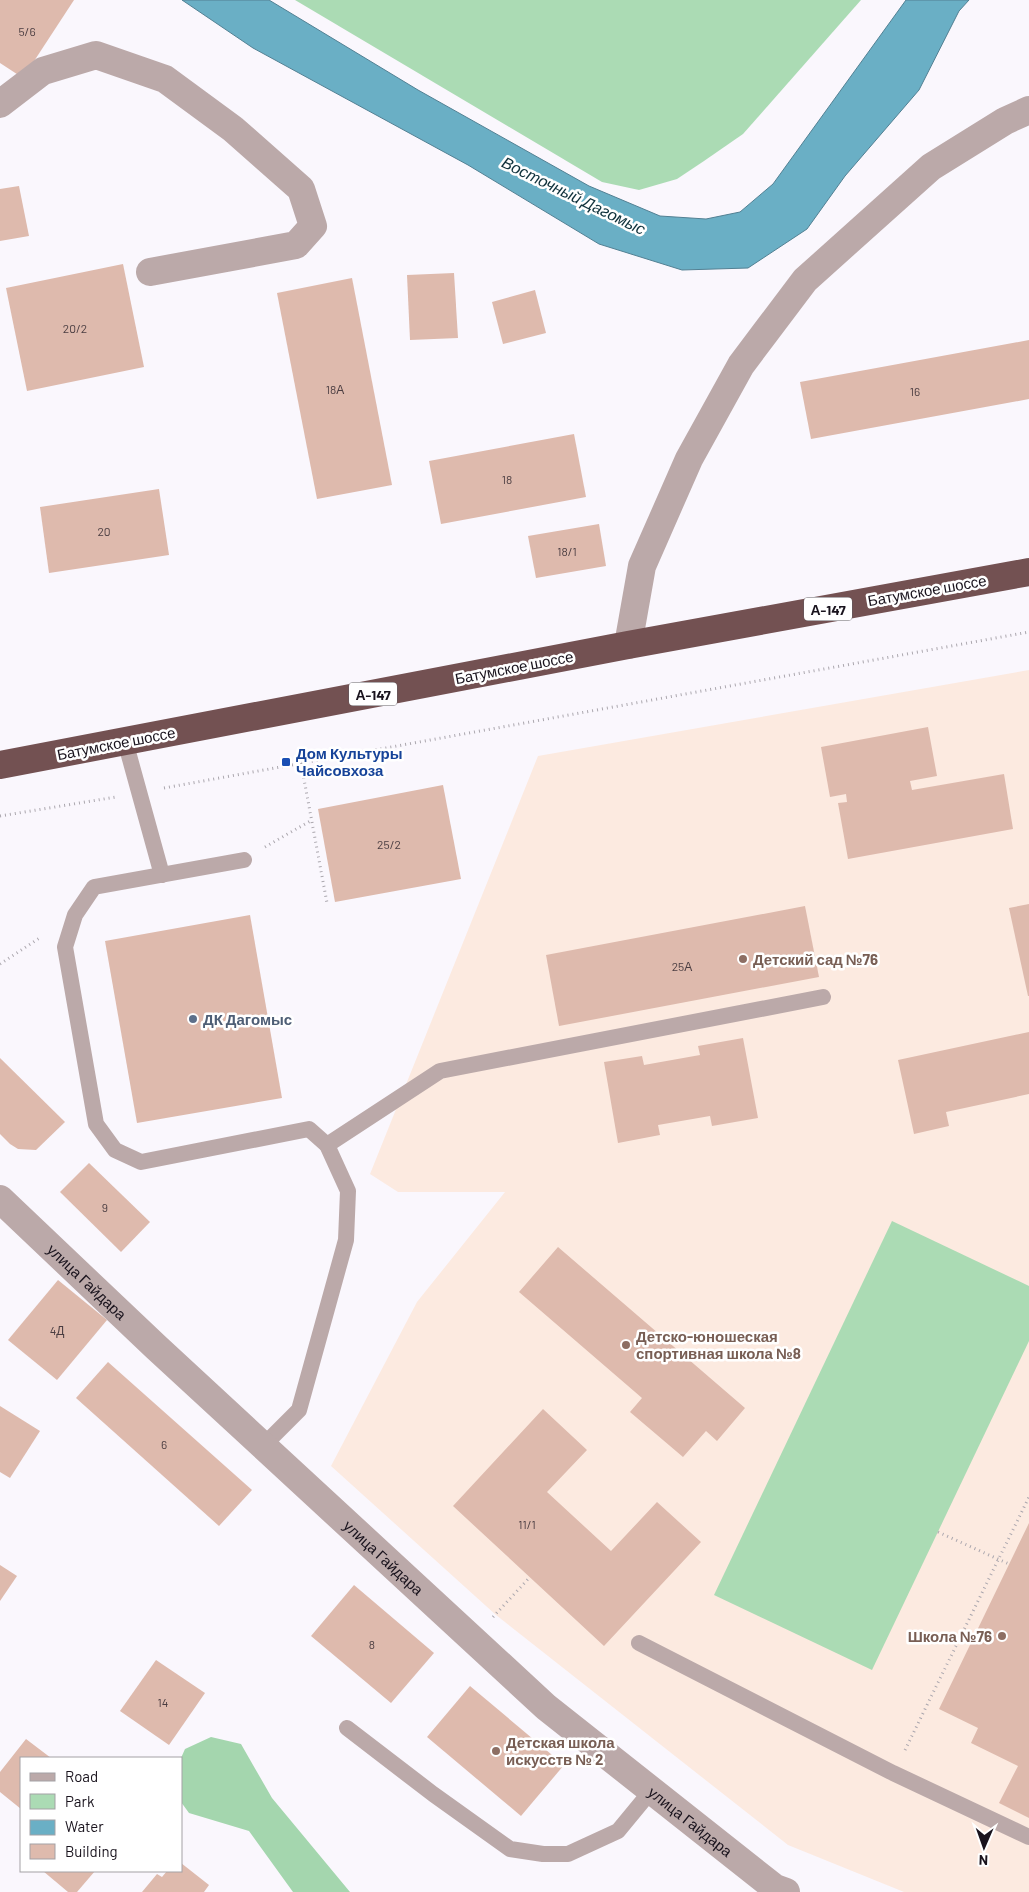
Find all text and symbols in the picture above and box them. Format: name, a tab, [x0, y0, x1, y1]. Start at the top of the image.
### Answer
house number: 5/6	[18, 24, 36, 38]
water label: Восточный Дагомыс	[499, 152, 649, 238]
house number: 20/2	[63, 321, 87, 335]
house number: 18А	[326, 382, 344, 396]
house number: 16	[910, 384, 920, 398]
house number: 18	[502, 472, 512, 486]
house number: 20	[97, 524, 111, 538]
house number: 18/1	[557, 544, 577, 558]
street label: Батумское шоссе	[866, 571, 988, 609]
road number: А-147	[804, 598, 852, 620]
street label: Батумское шоссе	[453, 647, 575, 687]
road number: А-147	[349, 682, 397, 706]
street label: Батумское шоссе	[55, 723, 177, 763]
place label: Дом Культуры Чайсовхоза	[296, 744, 403, 779]
marker: Дом Культуры Чайсовхоза	[280, 756, 292, 768]
house number: 25/2	[377, 837, 401, 851]
place label: Детский сад №76	[753, 950, 878, 968]
marker: Детский сад №76	[737, 953, 749, 965]
house number: 25А	[672, 959, 692, 973]
place label: ДК Дагомыс	[203, 1010, 292, 1028]
marker: ДК Дагомыс	[187, 1013, 199, 1025]
house number: 9	[102, 1200, 108, 1214]
street label: улица Гайдара	[44, 1240, 131, 1324]
house number: 4Д	[50, 1323, 64, 1338]
place label: Детско-юношеская спортивная школа №8	[636, 1327, 801, 1362]
marker: Детско-юношеская спортивная школа №8	[620, 1339, 632, 1351]
house number: 6	[161, 1437, 167, 1451]
street label: улица Гайдара	[340, 1516, 428, 1599]
house number: 11/1	[518, 1517, 536, 1531]
place label: Школа №76	[908, 1627, 992, 1645]
marker: Школа №76	[996, 1630, 1008, 1642]
house number: 8	[369, 1637, 375, 1651]
house number: 14	[158, 1695, 168, 1709]
place label: Детская школа искусств № 2	[506, 1733, 615, 1768]
marker: Детская школа искусств № 2	[490, 1745, 502, 1757]
legend	[20, 1757, 182, 1872]
text: Road	[65, 1767, 98, 1785]
street label: улица Гайдара	[645, 1783, 737, 1860]
text: Park	[65, 1792, 95, 1810]
text: Water	[65, 1817, 104, 1835]
north arrow	[959, 1822, 1009, 1872]
text: Building	[65, 1842, 118, 1860]
text: N	[979, 1852, 988, 1869]

